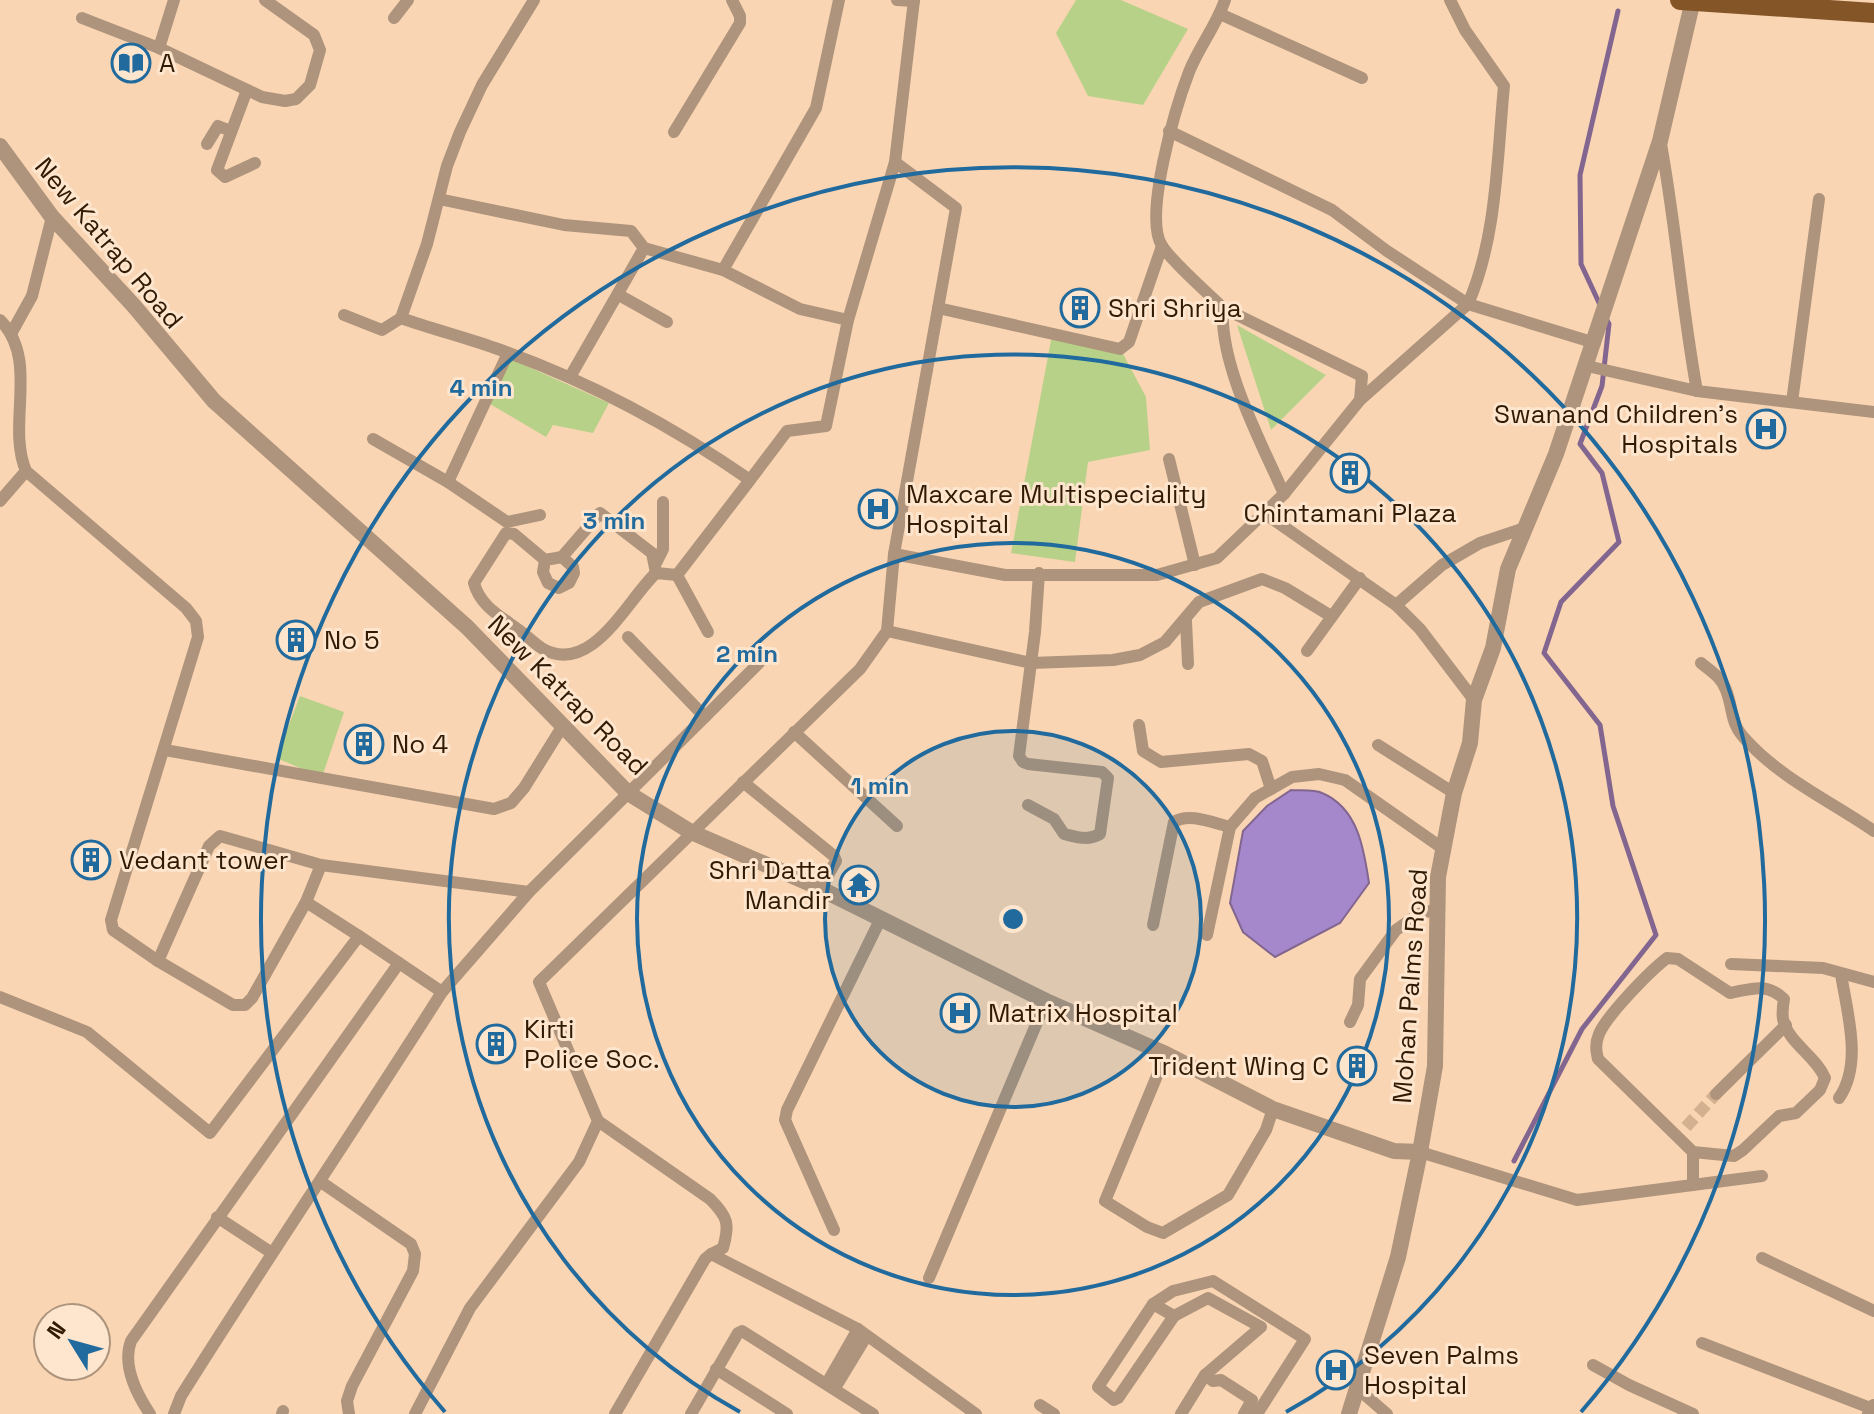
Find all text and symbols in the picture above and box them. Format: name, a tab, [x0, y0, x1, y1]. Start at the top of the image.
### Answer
library icon: A	[110, 42, 152, 84]
place label: A	[159, 46, 175, 80]
street label: New Katrap Road	[27, 150, 191, 336]
building icon: Shri Shriya	[1059, 287, 1101, 329]
place label: Shri Shriya	[1108, 291, 1242, 325]
text: 4 min	[449, 372, 513, 403]
place label: Swanand Children's Hospitals	[1494, 397, 1738, 461]
hospital icon: Swanand Children's Hospitals	[1745, 408, 1787, 450]
building icon: Chintamani Plaza	[1329, 452, 1371, 494]
place label: Maxcare Multispeciality Hospital	[906, 477, 1206, 541]
hospital icon: Maxcare Multispeciality Hospital	[857, 488, 899, 530]
place label: Chintamani Plaza	[1243, 496, 1457, 530]
text: 3 min	[583, 505, 645, 536]
street label: New Katrap Road	[481, 608, 655, 782]
building icon: No 5	[275, 619, 317, 661]
place label: No 5	[324, 623, 380, 657]
text: 2 min	[716, 638, 778, 669]
building icon: No 4	[343, 723, 385, 765]
place label: No 4	[392, 727, 448, 761]
text: 1 min	[851, 770, 909, 801]
building icon: Vedant tower	[70, 839, 112, 881]
place label: Vedant tower	[119, 843, 289, 877]
place label: Shri Datta Mandir	[709, 853, 831, 917]
temple icon: Shri Datta Mandir	[838, 864, 880, 906]
street label: Mohan Palms Road	[1385, 867, 1435, 1105]
centre of rings	[999, 905, 1027, 933]
hospital icon: Matrix Hospital	[939, 992, 981, 1034]
place label: Matrix Hospital	[988, 996, 1178, 1030]
place label: Kirti Police Soc.	[524, 1012, 660, 1076]
building icon: Kirti Police Soc.	[475, 1023, 517, 1065]
building icon: Trident Wing C	[1336, 1045, 1378, 1087]
place label: Trident Wing C	[1148, 1049, 1329, 1083]
north arrow	[32, 1302, 112, 1382]
text: N	[40, 1316, 72, 1344]
place label: Seven Palms Hospital	[1364, 1338, 1519, 1402]
hospital icon: Seven Palms Hospital	[1315, 1349, 1357, 1391]

